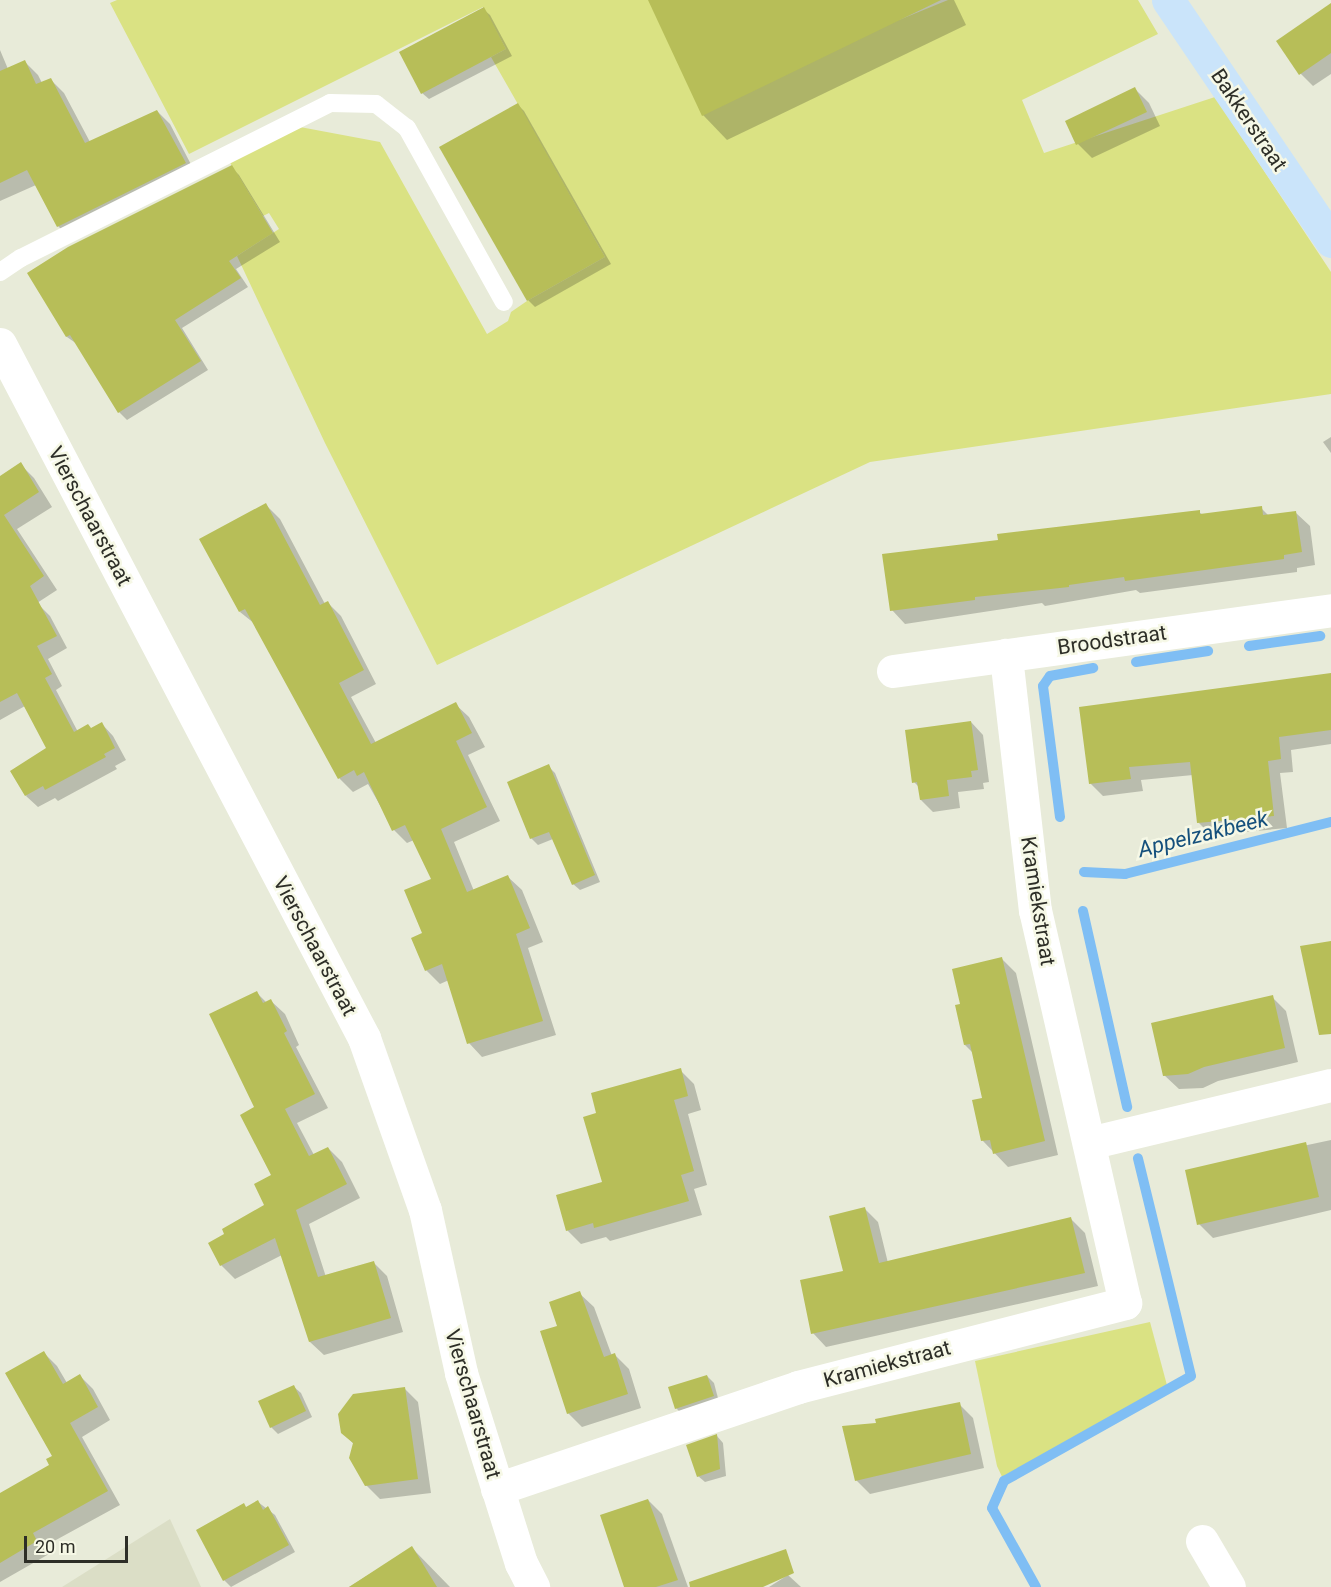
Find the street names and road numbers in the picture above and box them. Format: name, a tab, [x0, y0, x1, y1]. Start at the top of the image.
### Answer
street label: Bakkerstraat	[1206, 64, 1292, 176]
street label: Vierschaarstraat	[43, 442, 137, 590]
street label: Broodstraat	[1056, 620, 1168, 660]
street label: Kramiekstraat	[1015, 834, 1061, 968]
street label: Vierschaarstraat	[268, 872, 362, 1020]
street label: Vierschaarstraat	[440, 1326, 506, 1482]
street label: Kramiekstraat	[821, 1335, 953, 1393]

